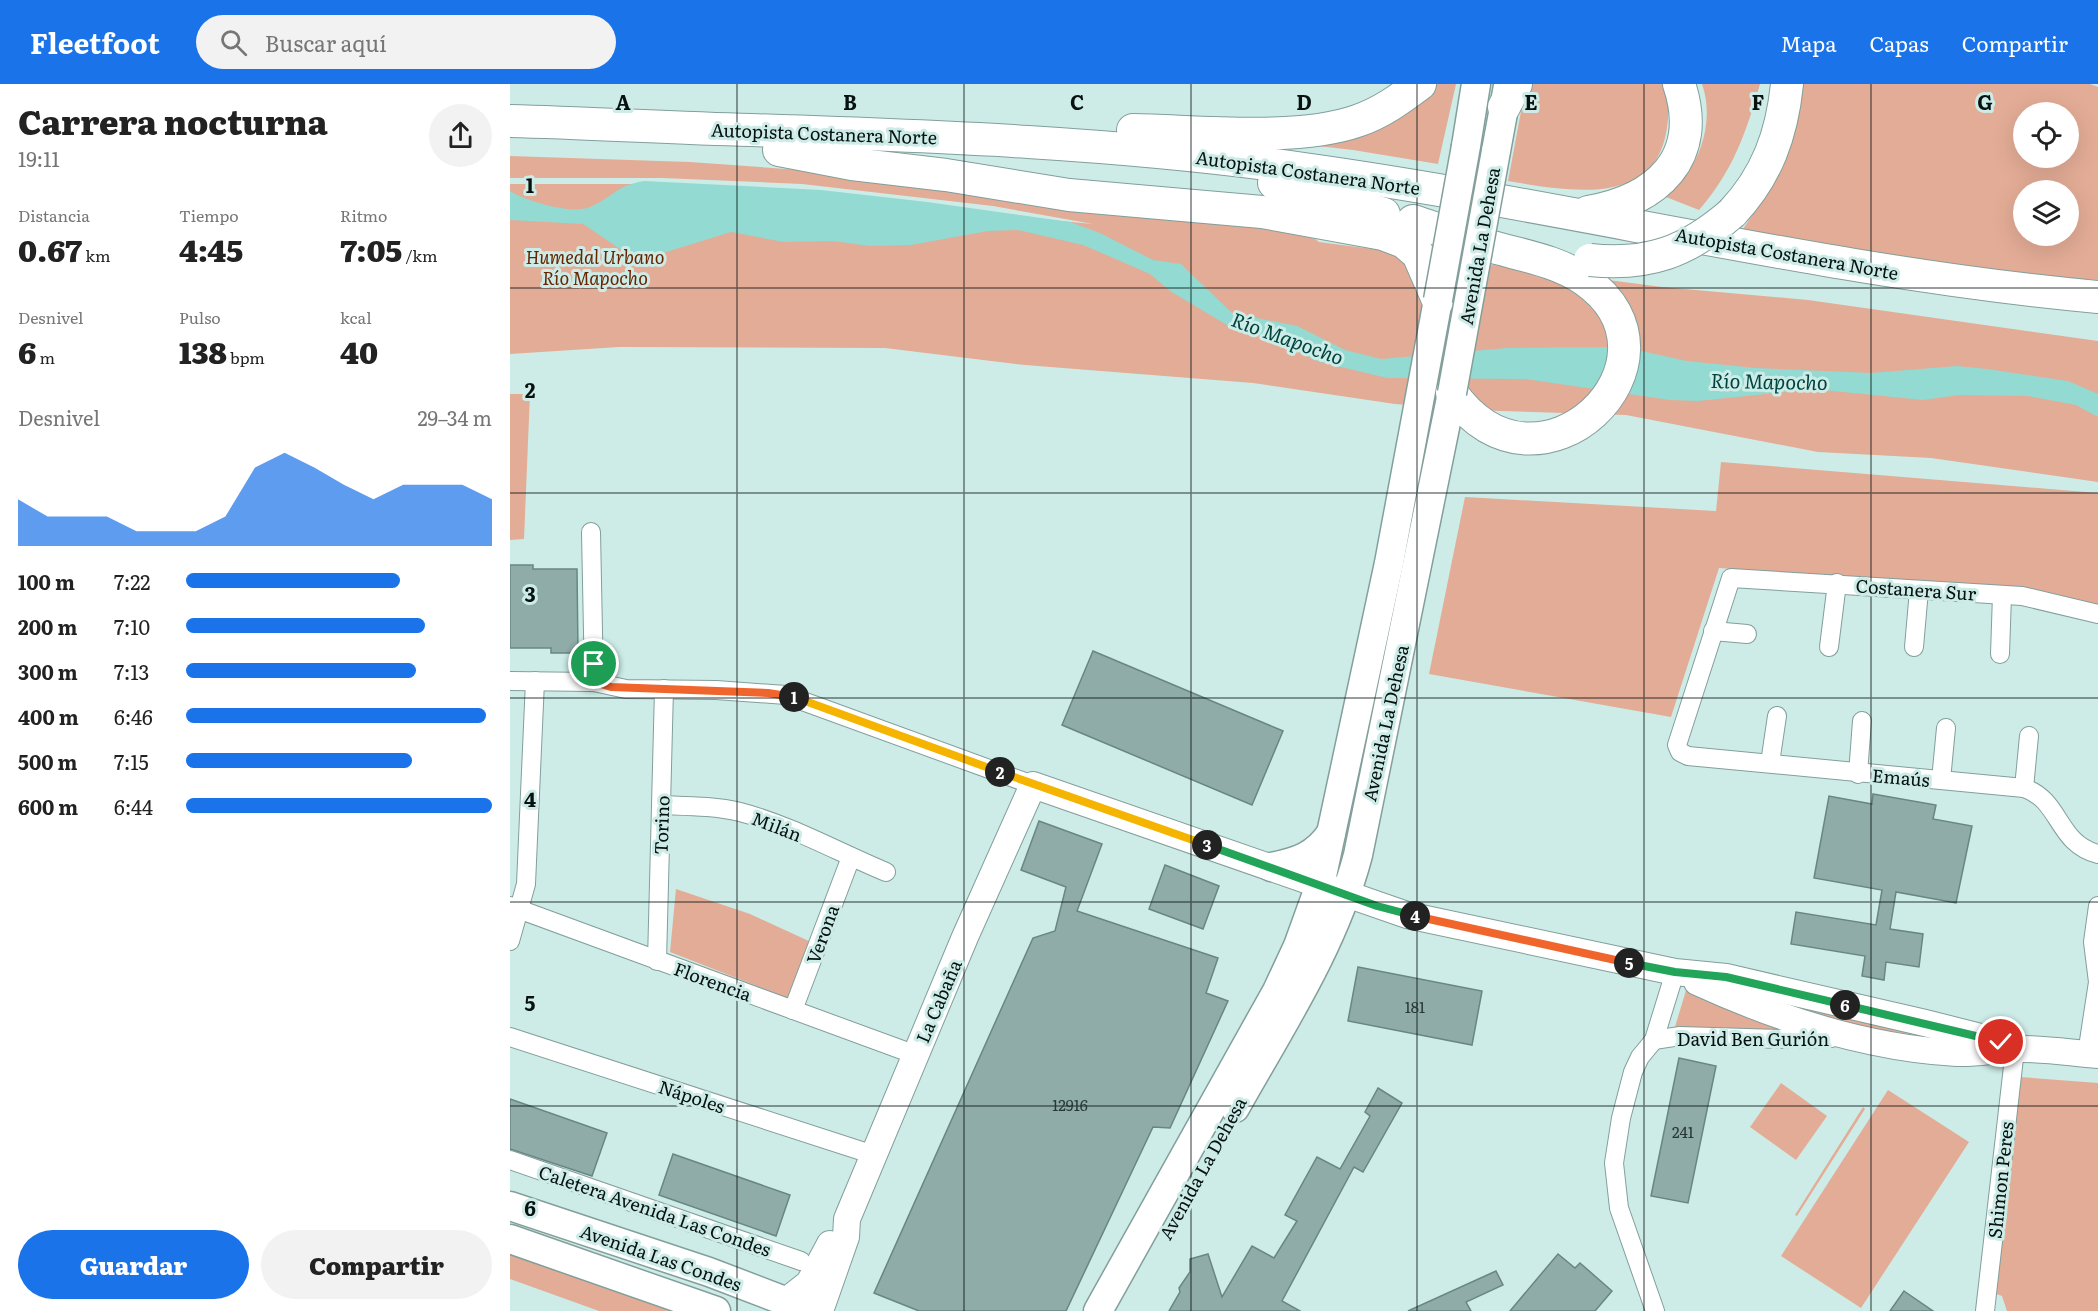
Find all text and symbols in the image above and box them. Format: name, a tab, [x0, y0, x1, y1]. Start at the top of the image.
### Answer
search box	[196, 15, 616, 69]
text: Fleetfoot	[30, 21, 160, 63]
icon: search	[217, 26, 250, 59]
text: Buscar aquí	[265, 26, 387, 59]
text: Mapa	[1780, 27, 1837, 58]
text: Capas	[1870, 27, 1929, 58]
text: Compartir	[1962, 27, 2068, 58]
text: A	[615, 86, 631, 116]
text: B	[843, 86, 857, 116]
text: C	[1070, 86, 1084, 116]
text: D	[1296, 86, 1312, 116]
text: E	[1524, 86, 1538, 116]
text: F	[1752, 86, 1765, 116]
text: G	[1977, 86, 1993, 116]
text: Carrera nocturna	[18, 96, 328, 145]
map controls	[2013, 102, 2079, 246]
button: locate	[2013, 102, 2079, 168]
button: share	[429, 104, 492, 167]
street label: Autopista Costanera Norte	[711, 116, 937, 150]
text: 19:11	[18, 143, 60, 173]
street label: Autopista Costanera Norte	[1194, 143, 1422, 201]
street label: Avenida La Dehesa	[1452, 165, 1506, 327]
text: 1	[526, 169, 534, 199]
button: layers	[2013, 180, 2079, 246]
text: Distancia	[18, 203, 90, 227]
text: Tiempo	[179, 203, 239, 227]
text: Ritmo	[340, 203, 387, 227]
street label: Autopista Costanera Norte	[1673, 220, 1901, 286]
text: 0.67	[18, 227, 82, 271]
text: 4:45	[179, 227, 243, 271]
text: 7:05	[340, 227, 402, 271]
text: km	[82, 243, 110, 267]
text: /km	[402, 243, 437, 267]
park label: Humedal Urbano Río Mapocho	[526, 243, 664, 291]
water label: Río Mapocho	[1228, 303, 1348, 371]
text: Desnivel	[18, 305, 83, 329]
text: Pulso	[179, 305, 221, 329]
text: kcal	[340, 305, 372, 329]
text: 6	[18, 329, 36, 373]
text: 138	[179, 329, 227, 373]
text: 40	[340, 329, 378, 373]
text: m	[36, 345, 55, 369]
text: bpm	[227, 345, 265, 369]
water label: Río Mapocho	[1710, 364, 1828, 396]
text: 2	[525, 374, 536, 404]
text: Desnivel	[18, 402, 100, 432]
text: 29–34 m	[417, 402, 492, 432]
text: 100 m	[18, 566, 75, 596]
text: 7:22	[114, 566, 150, 596]
street label: Costanera Sur	[1855, 571, 1978, 607]
text: 3	[524, 578, 536, 608]
text: 200 m	[18, 611, 77, 641]
text: 7:10	[114, 611, 150, 641]
pin	[568, 638, 619, 689]
street label: Avenida La Dehesa	[1355, 642, 1415, 804]
icon: arrive	[577, 647, 610, 680]
text: 300 m	[18, 656, 78, 686]
text: 7:13	[114, 656, 149, 686]
pin: 1	[779, 682, 809, 712]
text: 1	[791, 685, 797, 709]
text: 400 m	[18, 701, 79, 731]
text: 6:46	[114, 701, 153, 731]
text: 500 m	[18, 746, 77, 776]
text: 7:15	[114, 746, 149, 776]
pin: 2	[985, 757, 1015, 787]
text: 2	[996, 760, 1004, 784]
street label: Emaús	[1871, 761, 1931, 793]
text: 4	[524, 783, 536, 813]
text: 600 m	[18, 791, 78, 821]
text: 6:44	[114, 791, 153, 821]
street label: Torino	[646, 795, 676, 855]
street label: Milán	[748, 804, 806, 848]
pin: 3	[1192, 830, 1222, 860]
text: 3	[1203, 833, 1211, 857]
street label: Verona	[799, 900, 845, 967]
pin: 4	[1400, 901, 1430, 931]
text: 4	[1410, 904, 1420, 928]
pin: 5	[1614, 948, 1644, 978]
text: 5	[1625, 951, 1633, 975]
street label: Florencia	[670, 954, 756, 1008]
street label: La Cabaña	[908, 955, 968, 1047]
text: 5	[525, 987, 536, 1017]
pin: 6	[1830, 990, 1860, 1020]
text: 6	[1840, 993, 1850, 1017]
house number: 181	[1405, 995, 1425, 1018]
pin	[1975, 1016, 2026, 1067]
street label: David Ben Gurión	[1677, 1025, 1829, 1052]
icon: check	[1984, 1025, 2017, 1058]
street label: Nápoles	[655, 1073, 729, 1119]
street label: Avenida La Dehesa	[1152, 1091, 1253, 1244]
house number: 12916	[1052, 1093, 1088, 1116]
house number: 241	[1672, 1120, 1694, 1143]
street label: Shimon Peres	[1980, 1120, 2020, 1240]
street label: Caletera Avenida Las Condes	[536, 1160, 774, 1260]
text: 6	[524, 1192, 536, 1222]
street label: Avenida Las Condes	[578, 1219, 744, 1295]
button: Guardar	[18, 1230, 249, 1299]
button: Compartir	[261, 1230, 492, 1299]

